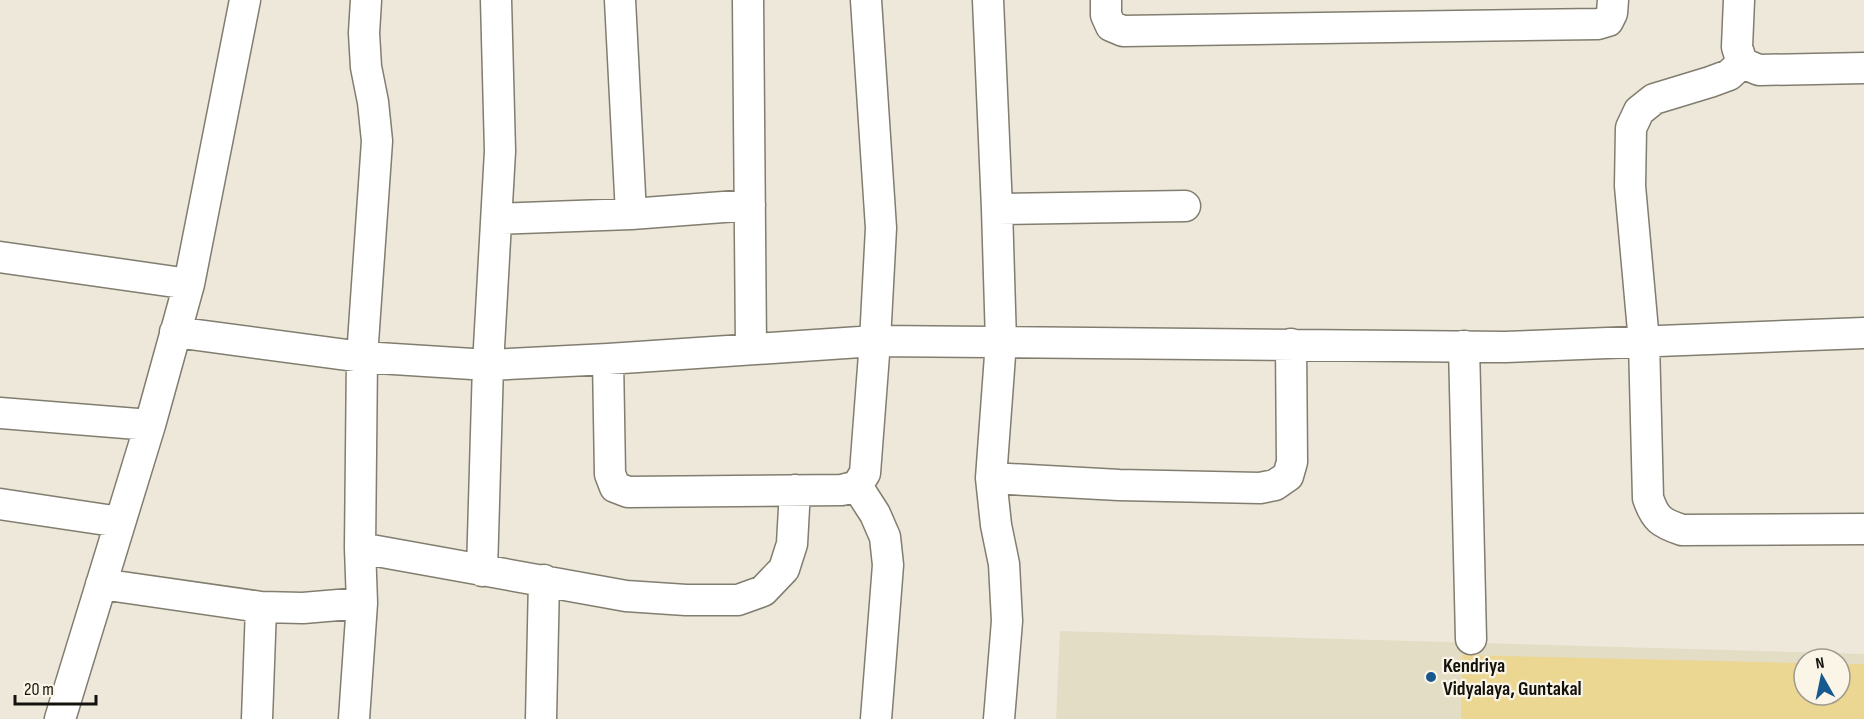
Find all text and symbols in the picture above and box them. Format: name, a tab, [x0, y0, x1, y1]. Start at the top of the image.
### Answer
north arrow	[1792, 647, 1852, 707]
place label: Kendriya Vidyalaya, Guntakal	[1443, 654, 1582, 701]
text: N	[1814, 654, 1826, 674]
scale bar	[15, 668, 96, 706]
marker: Kendriya Vidyalaya, Guntakal	[1424, 670, 1438, 684]
text: 20 m	[24, 679, 54, 700]

